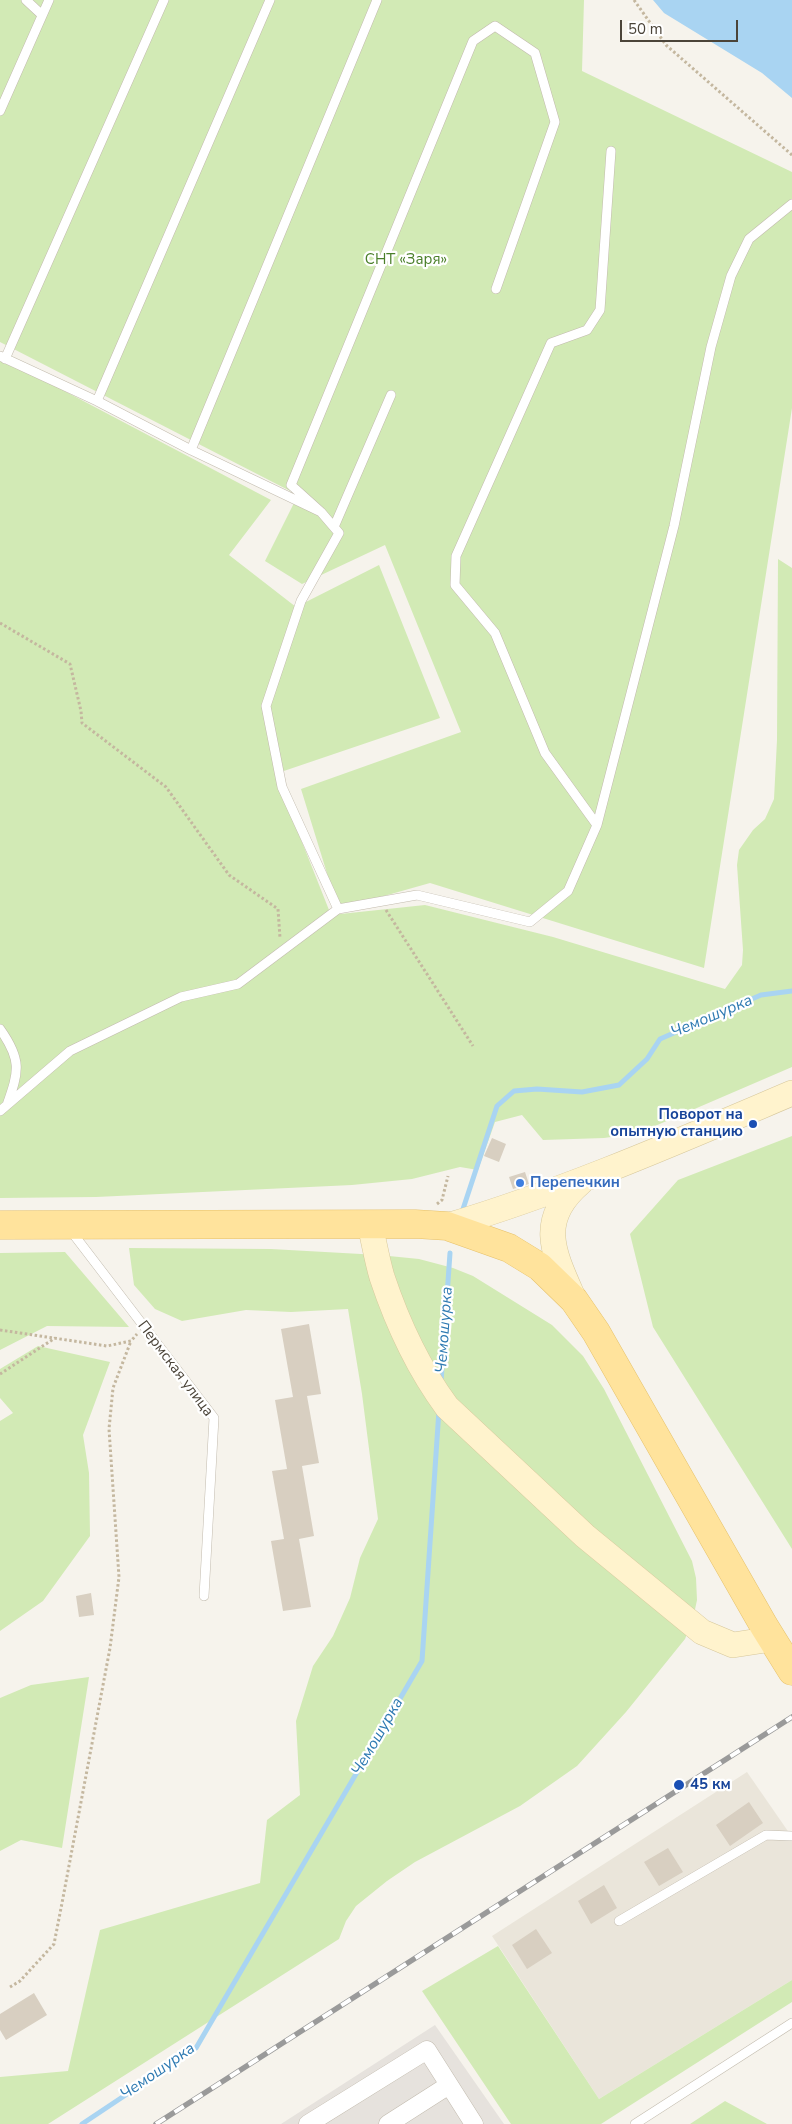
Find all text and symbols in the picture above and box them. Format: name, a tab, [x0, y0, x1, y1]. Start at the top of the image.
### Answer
scale bar	[622, 10, 740, 42]
text: 50 m	[628, 19, 663, 39]
park label: СНТ «Заря»	[365, 251, 447, 269]
water label: Чемошурка	[668, 991, 756, 1043]
place label: Поворот на опытную станцию	[610, 1106, 743, 1141]
marker: Поворот на опытную станцию	[747, 1118, 759, 1130]
place label: Перепечкин	[530, 1174, 620, 1192]
marker: Перепечкин	[514, 1177, 526, 1189]
water label: Чемошурка	[432, 1286, 458, 1374]
street label: Пермская улица	[133, 1318, 217, 1420]
water label: Чемошурка	[348, 1695, 408, 1779]
place label: 45 км	[690, 1776, 731, 1794]
marker: 45 км	[672, 1778, 686, 1792]
water label: Чемошурка	[117, 2039, 199, 2105]

